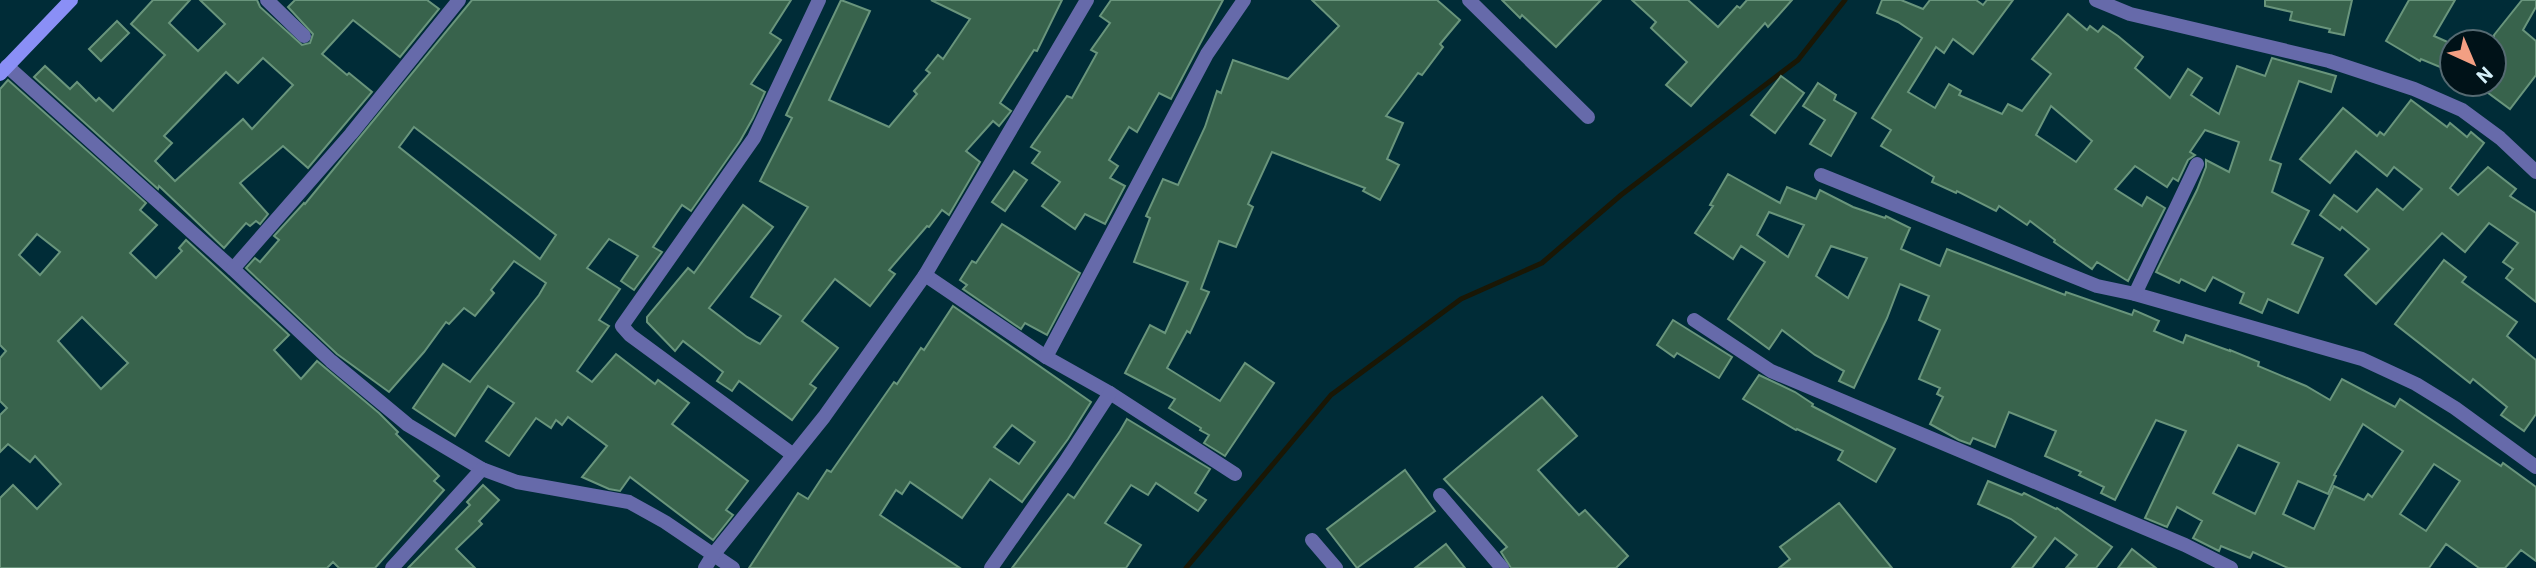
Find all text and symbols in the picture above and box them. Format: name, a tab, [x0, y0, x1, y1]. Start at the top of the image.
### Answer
north arrow	[2438, 28, 2508, 98]
text: N	[2472, 62, 2497, 88]

